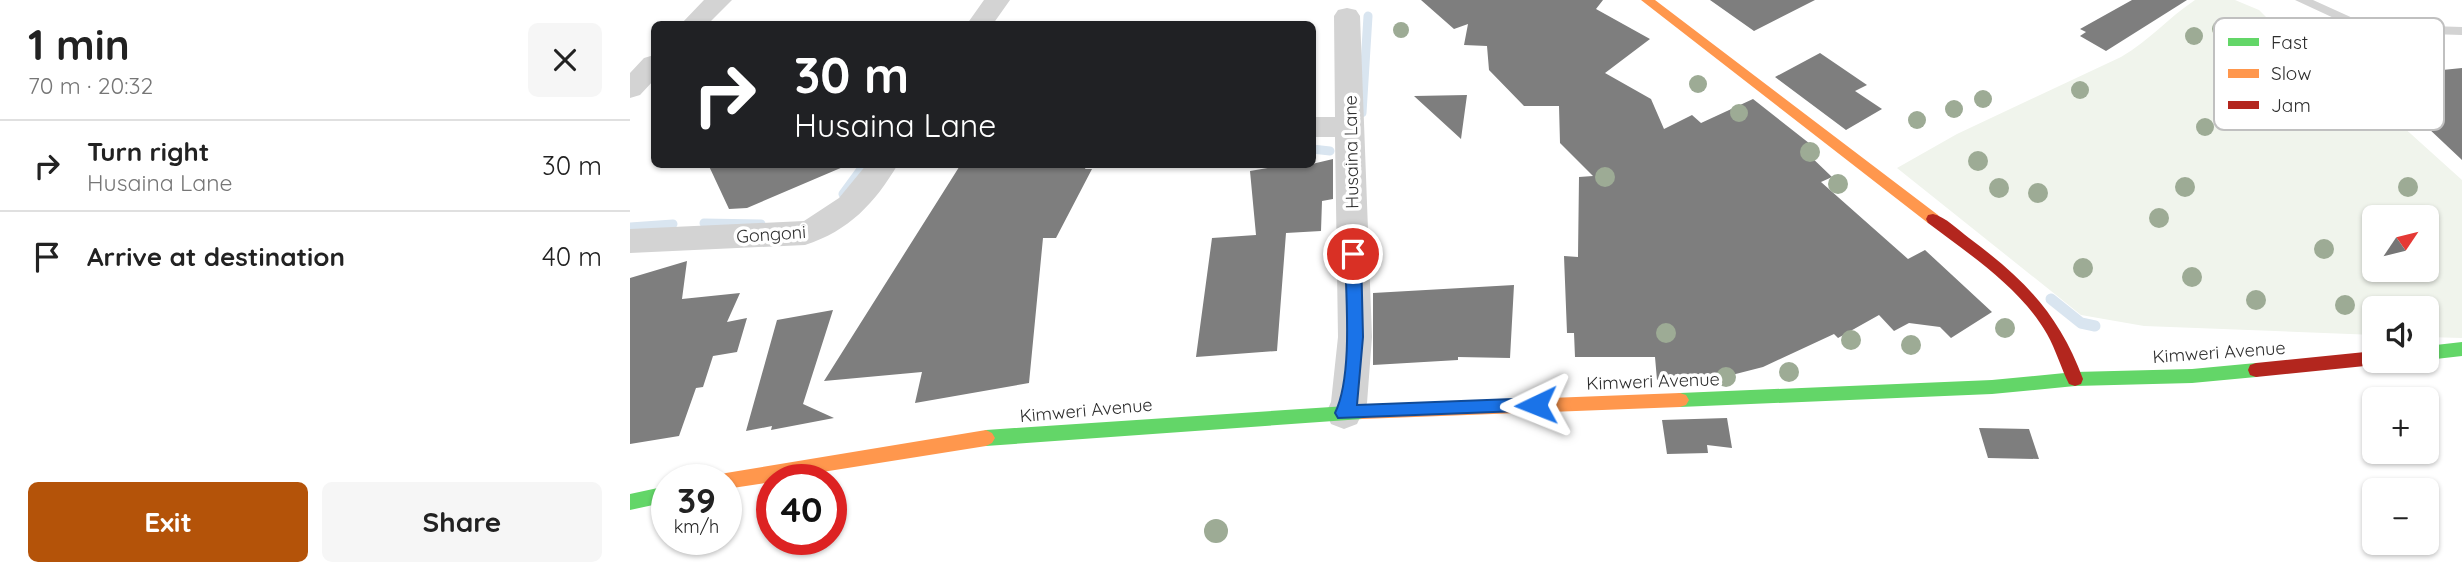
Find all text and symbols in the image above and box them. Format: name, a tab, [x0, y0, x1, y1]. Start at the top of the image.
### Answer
text: 1 min	[28, 18, 130, 71]
legend	[2214, 18, 2444, 130]
button: close	[528, 23, 602, 97]
text: Fast	[2271, 30, 2308, 54]
text: 30 m	[794, 44, 909, 105]
icon: right	[679, 49, 770, 140]
text: Slow	[2271, 61, 2312, 85]
text: 70 m · 20:32	[28, 71, 153, 100]
text: Jam	[2271, 93, 2311, 117]
street label: Husaina Lane	[1339, 95, 1363, 209]
text: Husaina Lane	[794, 105, 996, 145]
text: Turn right	[87, 135, 209, 168]
icon: right	[28, 147, 66, 185]
text: 30 m	[542, 149, 602, 182]
text: Husaina Lane	[87, 168, 232, 197]
north arrow	[2362, 205, 2440, 282]
map controls	[2362, 205, 2439, 555]
street label: Gongoni	[735, 220, 807, 248]
pin	[1323, 224, 1383, 284]
icon: arrive	[1334, 235, 1372, 273]
icon: arrive	[28, 238, 66, 276]
text: Arrive at destination	[87, 240, 345, 273]
text: 40 m	[542, 240, 602, 273]
button: sound	[2362, 296, 2439, 373]
street label: Kimweri Avenue	[2152, 336, 2286, 368]
street label: Kimweri Avenue	[1586, 367, 1720, 395]
position arrow	[1499, 368, 1573, 442]
button: +	[2362, 387, 2439, 464]
street label: Kimweri Avenue	[1019, 393, 1153, 427]
speed limit sign: 40	[756, 464, 847, 555]
text: 39	[677, 478, 716, 522]
button: −	[2362, 478, 2439, 555]
button: Exit	[28, 482, 308, 562]
button: Share	[322, 482, 602, 562]
text: km/h	[674, 515, 719, 538]

